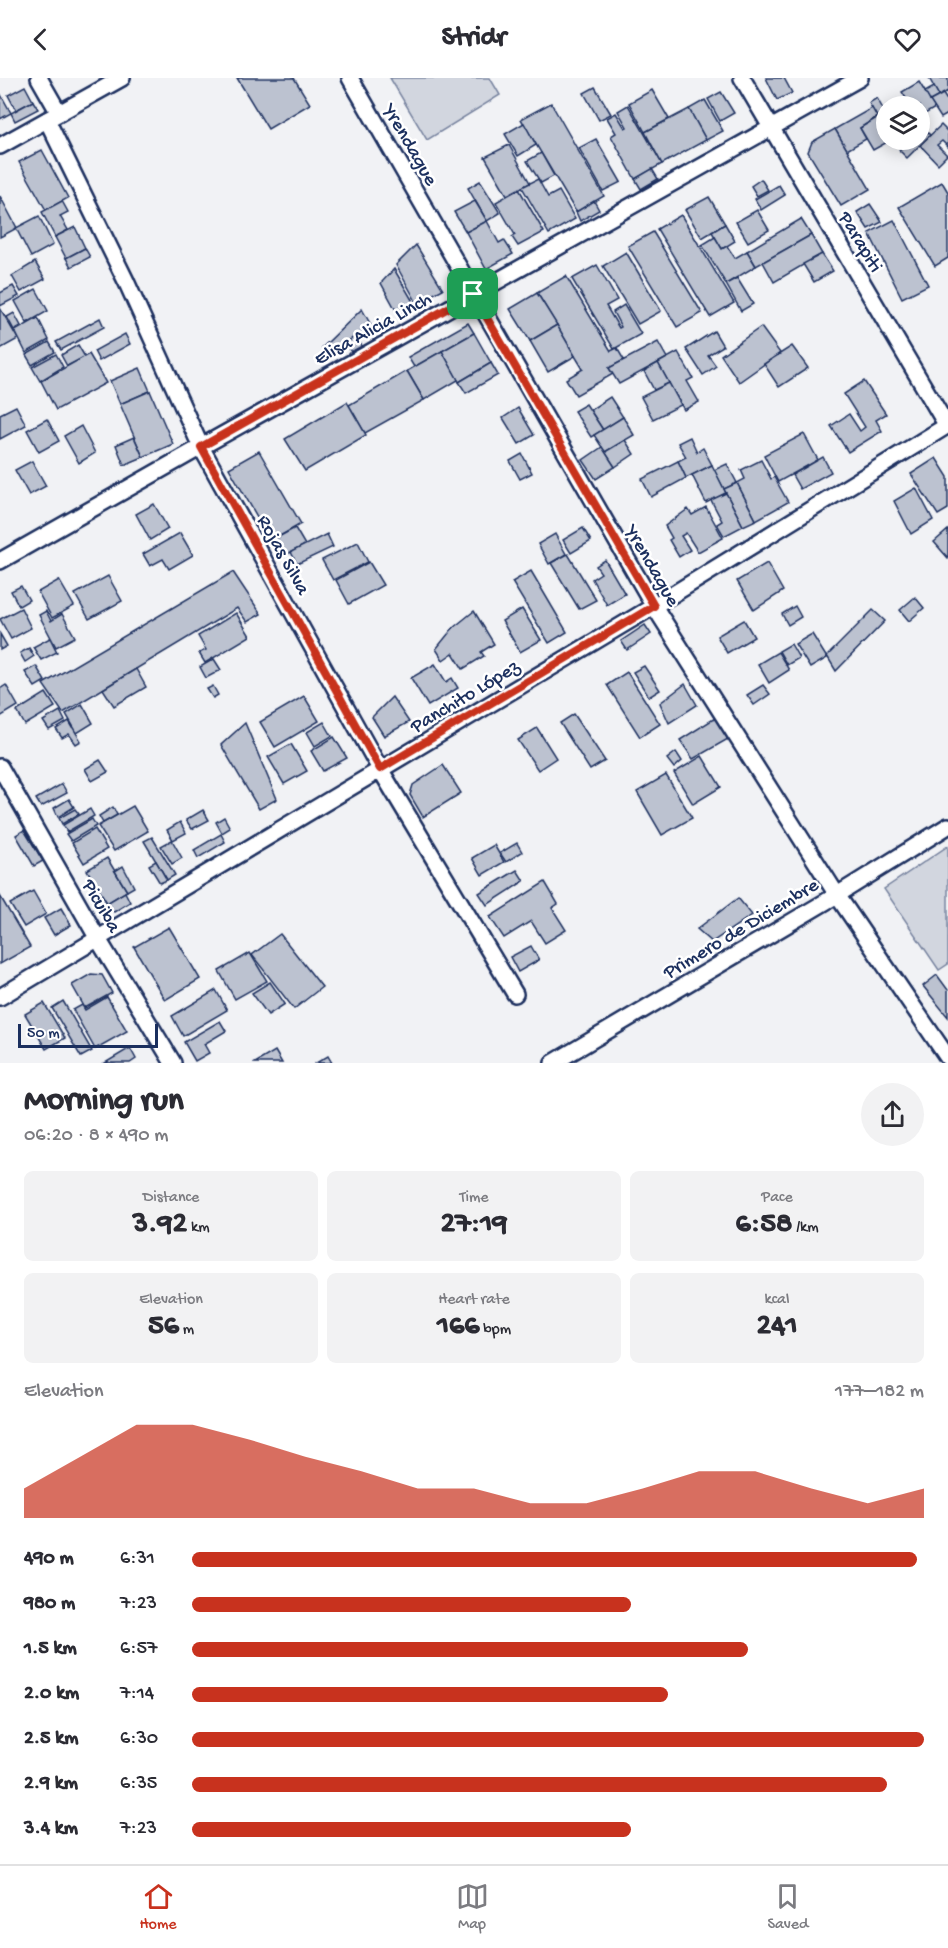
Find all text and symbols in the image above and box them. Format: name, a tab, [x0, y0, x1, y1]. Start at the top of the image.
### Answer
icon: back	[24, 23, 57, 56]
text: Stridr	[442, 23, 506, 55]
icon: heart	[891, 23, 924, 56]
map controls	[876, 96, 930, 150]
button: layers	[876, 96, 930, 150]
street label: Yrendague	[375, 99, 442, 191]
street label: Parapiti	[831, 207, 886, 277]
pin	[447, 268, 498, 319]
icon: arrive	[456, 277, 489, 310]
street label: Elisa Alicia Linch	[311, 288, 437, 372]
street label: Rojas Silva	[251, 512, 314, 600]
street label: Yrendague	[617, 520, 684, 612]
street label: Panchito López	[406, 656, 526, 740]
street label: Primero de Diciembre	[659, 874, 824, 986]
street label: Picuiba	[75, 875, 125, 938]
scale bar	[18, 1021, 158, 1049]
text: 50 m	[27, 1025, 60, 1044]
text: Morning run	[24, 1083, 184, 1121]
button: share	[861, 1083, 924, 1146]
text: 06:20 · 8 × 490 m	[24, 1125, 169, 1148]
text: Distance	[143, 1189, 199, 1208]
text: Time	[459, 1189, 489, 1208]
text: Pace	[761, 1189, 793, 1208]
text: 3.92	[132, 1208, 187, 1243]
text: 27:19	[441, 1208, 507, 1243]
text: 6:58	[736, 1208, 792, 1243]
text: km	[187, 1219, 210, 1238]
text: /km	[792, 1219, 818, 1238]
text: Elevation	[139, 1291, 203, 1310]
text: Heart rate	[438, 1291, 510, 1310]
text: kcal	[765, 1291, 789, 1310]
text: 56	[148, 1310, 179, 1345]
text: 166	[437, 1310, 480, 1345]
text: 241	[756, 1310, 798, 1345]
text: m	[179, 1321, 194, 1340]
text: bpm	[480, 1321, 511, 1340]
text: Elevation	[24, 1381, 104, 1404]
text: 177–182 m	[835, 1381, 924, 1404]
text: 490 m	[24, 1548, 74, 1571]
text: 6:31	[120, 1548, 155, 1571]
text: 980 m	[24, 1593, 75, 1616]
text: 7:23	[120, 1593, 157, 1616]
text: 1.5 km	[24, 1638, 77, 1661]
text: 6:57	[120, 1638, 157, 1661]
text: 2.0 km	[24, 1683, 79, 1706]
text: 7:14	[120, 1683, 154, 1706]
text: 2.5 km	[24, 1728, 78, 1751]
text: 6:30	[120, 1728, 158, 1751]
text: 2.9 km	[24, 1773, 78, 1796]
text: 6:35	[120, 1773, 157, 1796]
text: 3.4 km	[24, 1818, 78, 1841]
text: 7:23	[120, 1818, 157, 1841]
tab: Home	[139, 1880, 177, 1935]
tab: Map	[456, 1880, 489, 1935]
tab: Saved	[767, 1880, 808, 1935]

